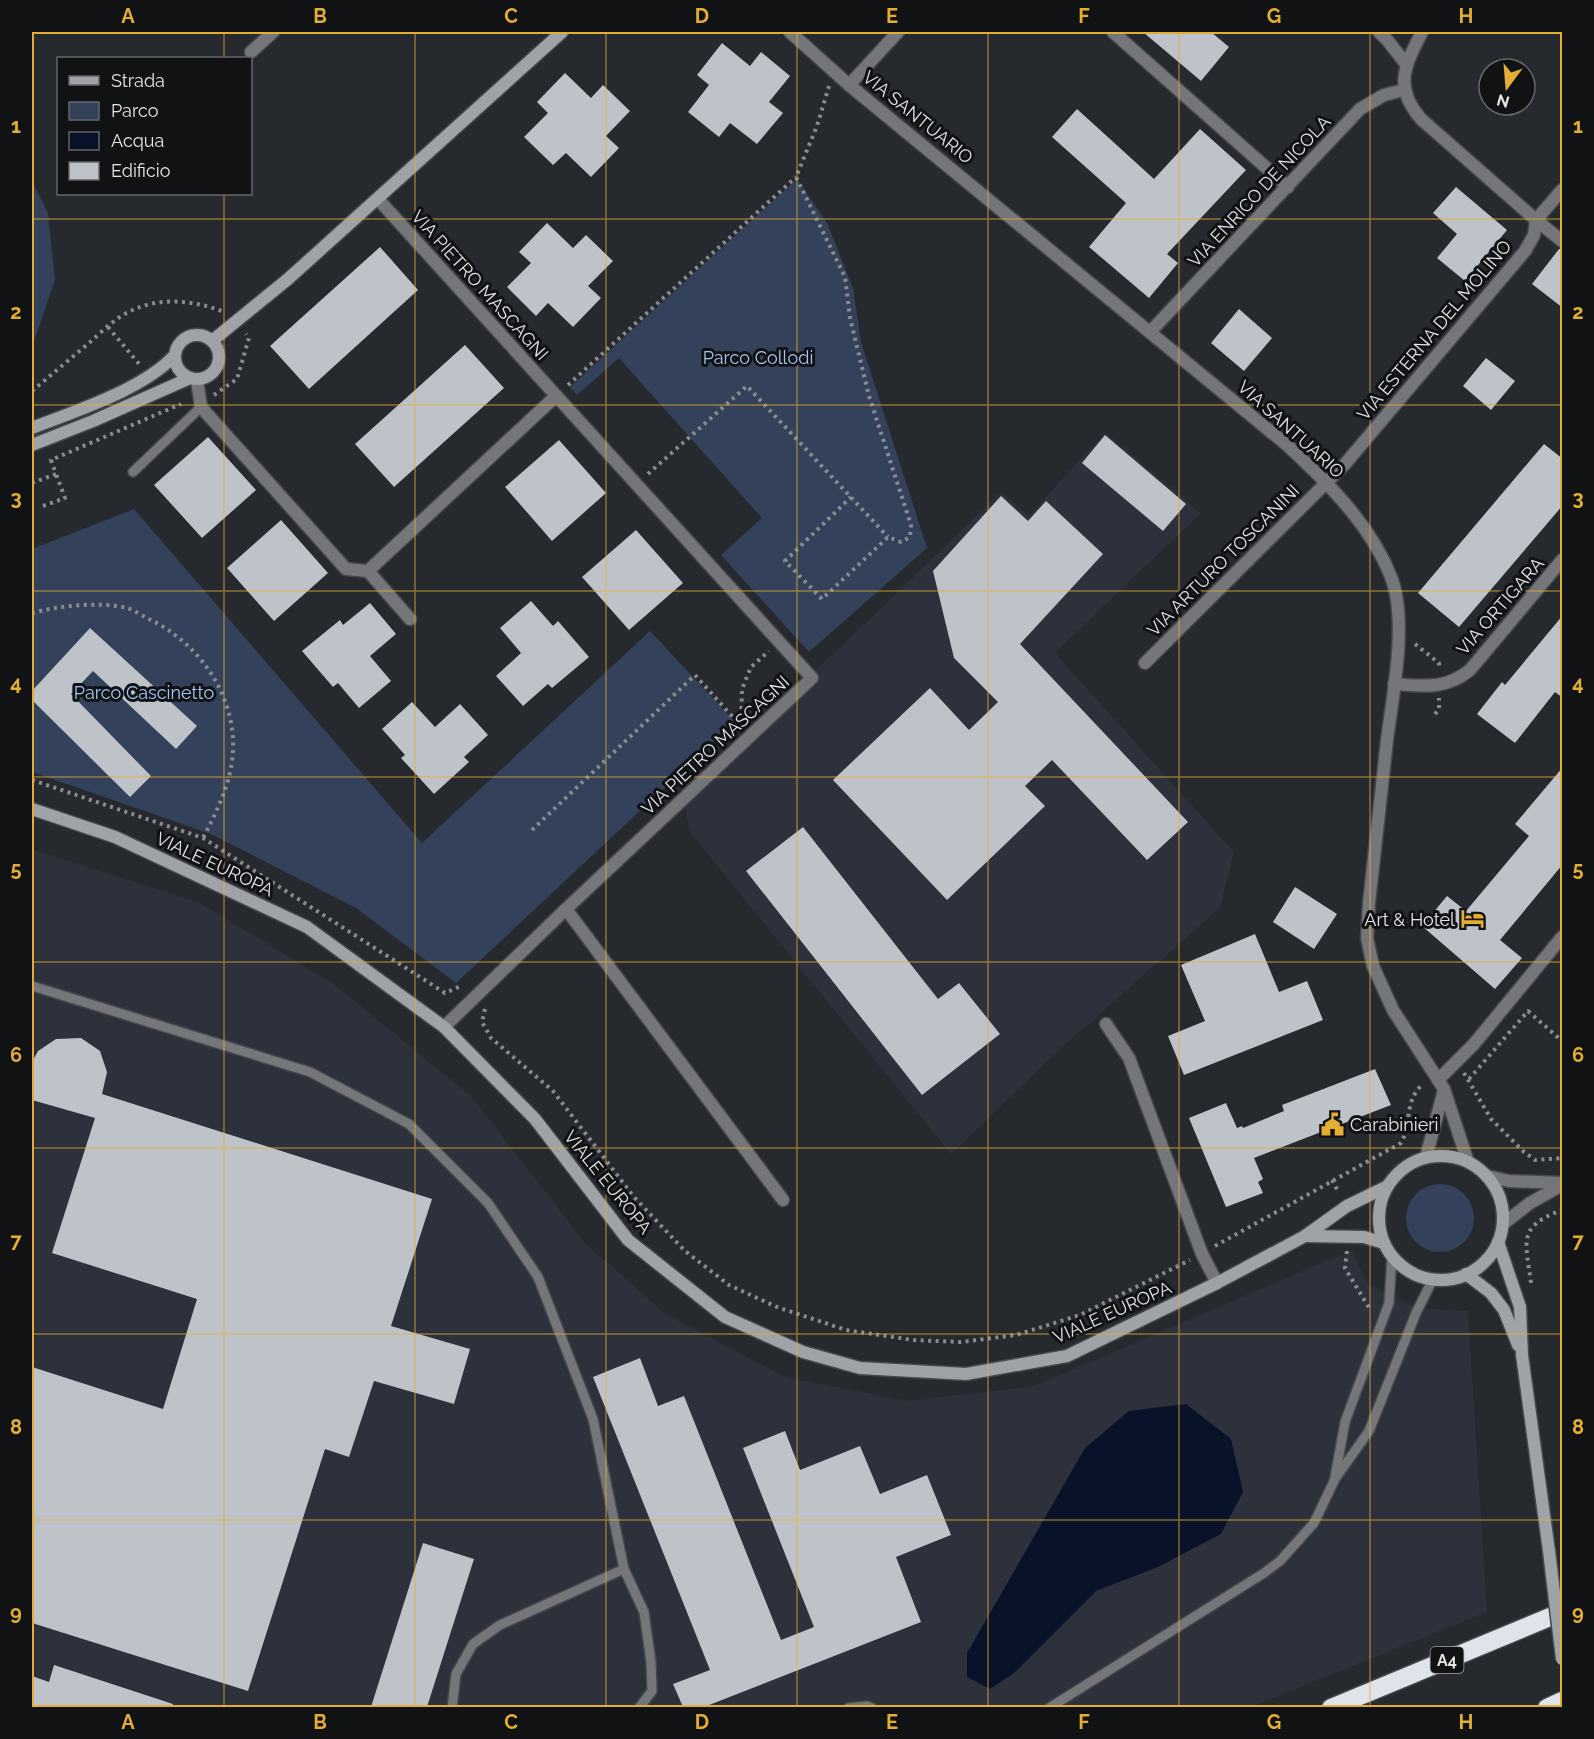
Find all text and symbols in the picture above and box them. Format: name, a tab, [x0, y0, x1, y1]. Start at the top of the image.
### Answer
text: A	[121, 4, 135, 28]
text: B	[313, 4, 327, 28]
text: C	[504, 4, 518, 28]
text: D	[695, 4, 709, 28]
text: E	[886, 4, 898, 28]
text: F	[1078, 4, 1090, 28]
text: G	[1267, 4, 1281, 28]
text: H	[1459, 4, 1473, 28]
legend	[57, 57, 252, 195]
north arrow	[1477, 57, 1537, 117]
street label: VIA SANTUARIO	[859, 66, 977, 168]
text: Strada	[111, 70, 165, 91]
text: N	[1495, 90, 1511, 112]
text: Parco	[111, 100, 159, 121]
street label: VIA ENRICO DE NICOLA	[1183, 111, 1335, 271]
text: 1	[11, 114, 21, 138]
text: 1	[1573, 114, 1583, 138]
text: Acqua	[111, 130, 164, 151]
text: Edificio	[111, 160, 171, 181]
street label: VIA PIETRO MASCAGNI	[407, 206, 553, 364]
street label: VIA ESTERNA DEL MOLINO	[1353, 236, 1515, 424]
text: 2	[10, 300, 22, 324]
text: 2	[1572, 300, 1584, 324]
park label: Parco Collodi	[703, 347, 813, 368]
street label: VIA SANTUARIO	[1234, 376, 1348, 482]
street label: VIA ARTURO TOSCANINI	[1143, 480, 1303, 640]
text: 3	[10, 486, 22, 510]
text: 3	[1572, 486, 1584, 510]
street label: VIA ORTIGARA	[1452, 553, 1548, 659]
text: 4	[10, 671, 22, 695]
street label: VIA PIETRO MASCAGNI	[637, 671, 793, 819]
text: 4	[1572, 671, 1584, 695]
park label: Parco Cascinetto	[74, 682, 214, 703]
street label: VIALE EUROPA	[153, 828, 277, 900]
text: 5	[10, 857, 22, 881]
text: 5	[1572, 857, 1584, 881]
hotel icon: Art & Hotel	[1460, 906, 1486, 932]
place label: Art & Hotel	[1364, 909, 1455, 930]
text: 6	[10, 1043, 22, 1067]
text: 6	[1572, 1043, 1584, 1067]
public building icon: Carabinieri	[1319, 1111, 1345, 1137]
place label: Carabinieri	[1350, 1114, 1439, 1135]
street label: VIALE EUROPA	[560, 1126, 656, 1238]
text: 7	[10, 1229, 22, 1253]
text: 7	[1572, 1229, 1584, 1253]
street label: VIALE EUROPA	[1050, 1277, 1174, 1347]
text: 8	[10, 1415, 22, 1439]
text: 8	[1572, 1415, 1584, 1439]
text: 9	[10, 1601, 22, 1625]
text: 9	[1572, 1601, 1584, 1625]
road number: A4	[1430, 1647, 1464, 1673]
text: A	[121, 1710, 135, 1734]
text: B	[313, 1710, 327, 1734]
text: C	[504, 1710, 518, 1734]
text: D	[695, 1710, 709, 1734]
text: E	[886, 1710, 898, 1734]
text: F	[1078, 1710, 1090, 1734]
text: G	[1267, 1710, 1281, 1734]
text: H	[1459, 1710, 1473, 1734]

